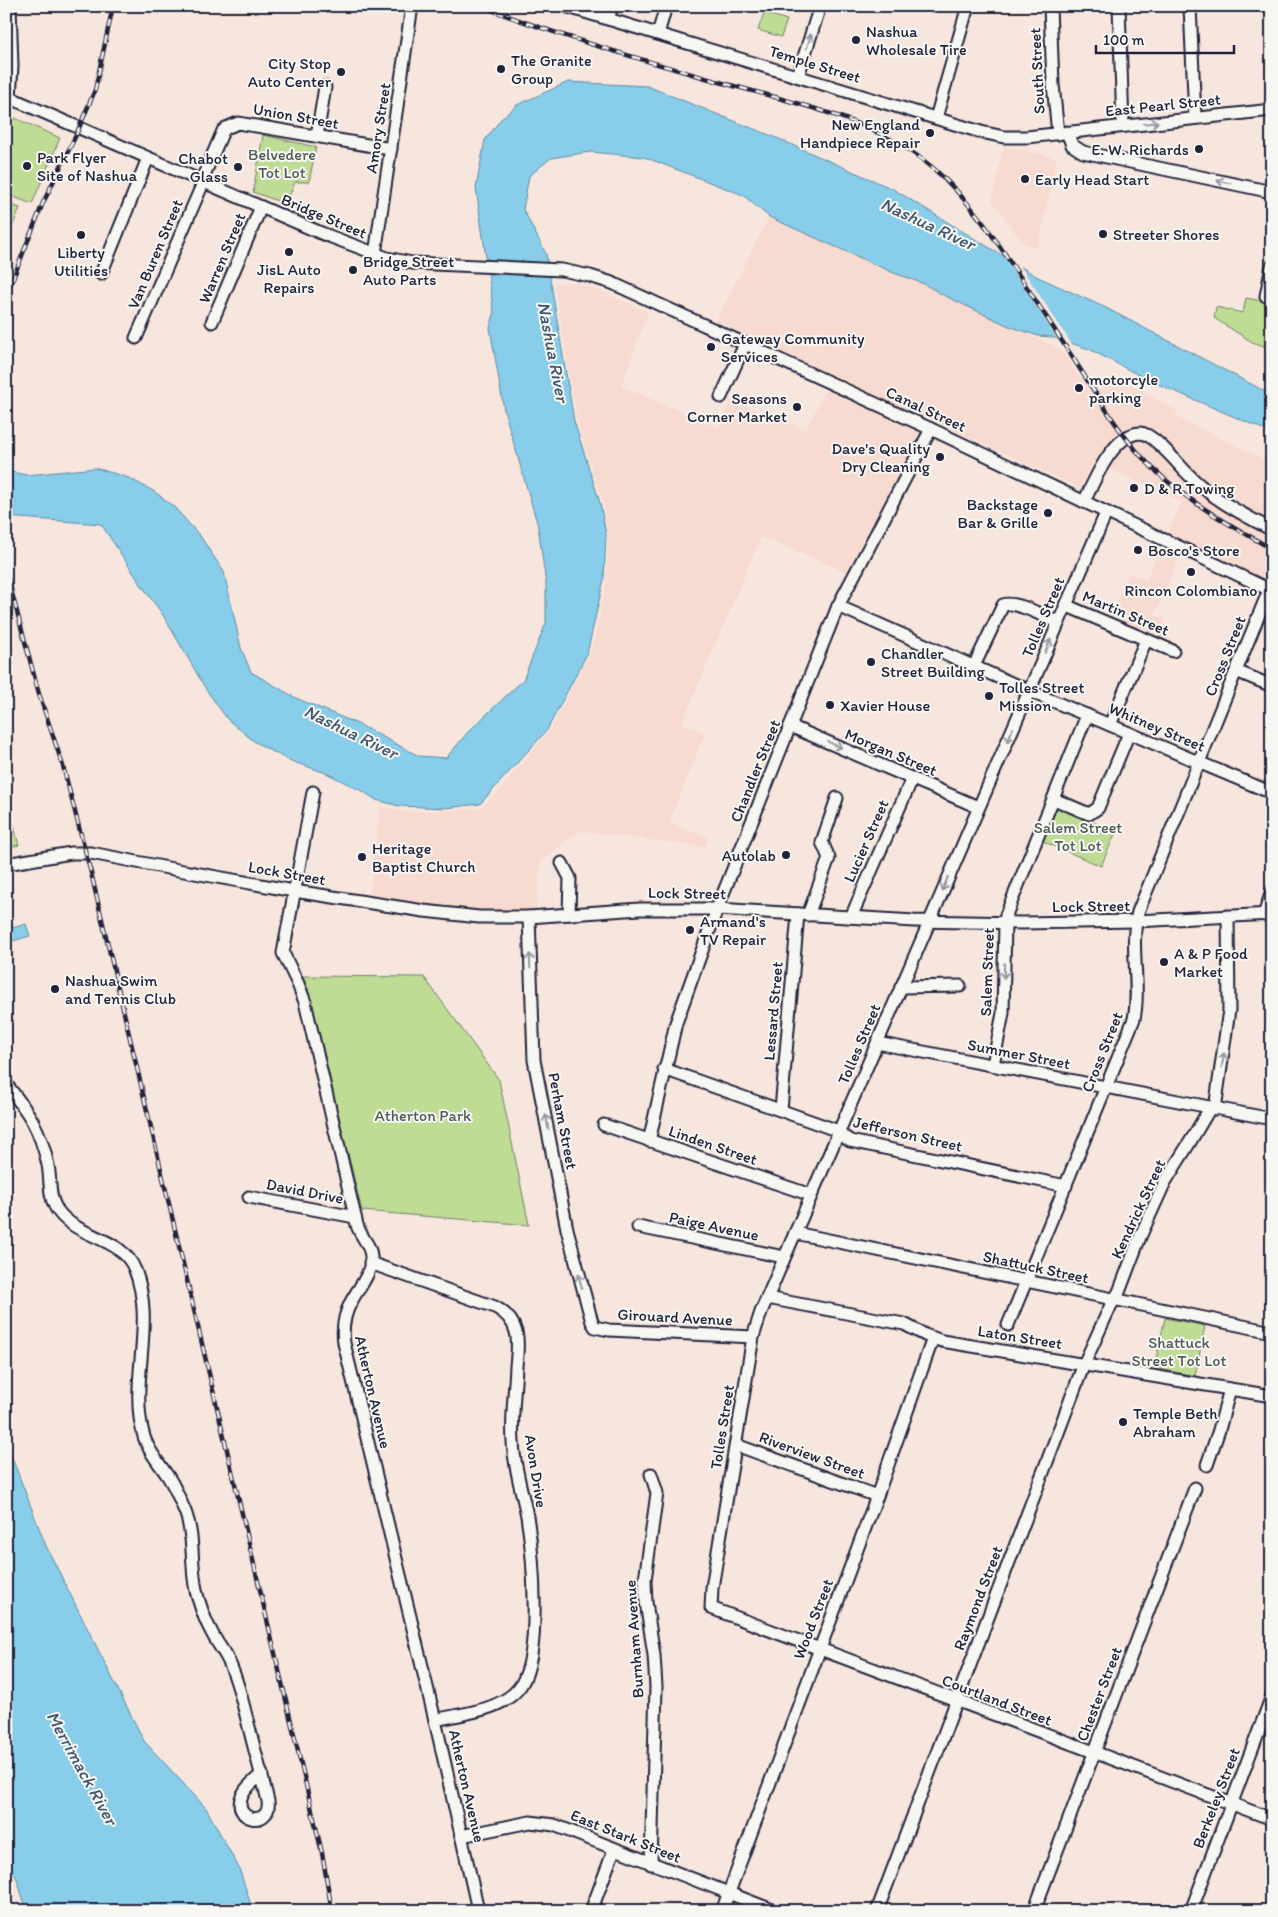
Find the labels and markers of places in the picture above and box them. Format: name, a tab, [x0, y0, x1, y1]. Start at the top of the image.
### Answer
place label: Nashua Wholesale Tire	[866, 22, 967, 59]
marker: Nashua Wholesale Tire	[850, 34, 862, 46]
place label: The Granite Group	[511, 51, 592, 88]
place label: City Stop Auto Center	[248, 54, 332, 91]
marker: The Granite Group	[495, 63, 507, 75]
marker: City Stop Auto Center	[335, 66, 347, 78]
place label: New England Handpiece Repair	[800, 115, 921, 152]
marker: New England Handpiece Repair	[924, 127, 936, 139]
place label: E. W. Richards	[1092, 140, 1189, 159]
marker: E. W. Richards	[1193, 143, 1205, 155]
place label: Park Flyer Site of Nashua	[37, 148, 138, 185]
place label: Chabot Glass	[178, 149, 228, 186]
marker: Park Flyer Site of Nashua	[21, 160, 33, 172]
marker: Chabot Glass	[232, 161, 244, 173]
place label: Early Head Start	[1035, 170, 1149, 189]
marker: Early Head Start	[1019, 173, 1031, 185]
place label: Streeter Shores	[1113, 225, 1219, 244]
marker: Streeter Shores	[1097, 228, 1109, 240]
marker: Liberty Utilities	[75, 229, 87, 241]
place label: Liberty Utilities	[54, 243, 108, 280]
marker: JisL Auto Repairs	[283, 246, 295, 258]
place label: Bridge Street Auto Parts	[363, 252, 454, 289]
place label: JisL Auto Repairs	[257, 260, 321, 297]
marker: Bridge Street Auto Parts	[347, 264, 359, 276]
place label: Gateway Community Services	[721, 329, 865, 366]
marker: Gateway Community Services	[705, 341, 717, 353]
place label: motorcyle parking	[1089, 370, 1159, 407]
marker: motorcyle parking	[1073, 382, 1085, 394]
place label: Seasons Corner Market	[687, 389, 787, 426]
marker: Seasons Corner Market	[791, 401, 803, 413]
place label: Dave's Quality Dry Cleaning	[831, 439, 931, 476]
marker: Dave's Quality Dry Cleaning	[934, 451, 946, 463]
place label: D & R Towing	[1144, 479, 1235, 498]
marker: D & R Towing	[1128, 482, 1140, 494]
place label: Backstage Bar & Grille	[958, 495, 1038, 532]
marker: Backstage Bar & Grille	[1042, 507, 1054, 519]
place label: Bosco's Store	[1148, 541, 1240, 560]
marker: Bosco's Store	[1132, 544, 1144, 556]
marker: Rincon Colombiano	[1185, 566, 1197, 578]
place label: Rincon Colombiano	[1125, 581, 1257, 600]
place label: Chandler Street Building	[881, 644, 985, 681]
marker: Chandler Street Building	[865, 656, 877, 668]
place label: Tolles Street Mission	[999, 678, 1084, 715]
marker: Tolles Street Mission	[983, 690, 995, 702]
place label: Xavier House	[840, 696, 931, 715]
marker: Xavier House	[824, 699, 836, 711]
place label: Heritage Baptist Church	[372, 839, 475, 876]
place label: Autolab	[722, 846, 776, 865]
marker: Autolab	[780, 849, 792, 861]
marker: Heritage Baptist Church	[356, 851, 368, 863]
place label: Armand's TV Repair	[700, 912, 766, 949]
marker: Armand's TV Repair	[684, 924, 696, 936]
place label: A & P Food Market	[1174, 944, 1248, 981]
marker: A & P Food Market	[1158, 956, 1170, 968]
place label: Nashua Swim and Tennis Club	[65, 971, 176, 1008]
marker: Nashua Swim and Tennis Club	[49, 983, 61, 995]
place label: Temple Beth Abraham	[1133, 1404, 1217, 1441]
marker: Temple Beth Abraham	[1117, 1416, 1129, 1428]

